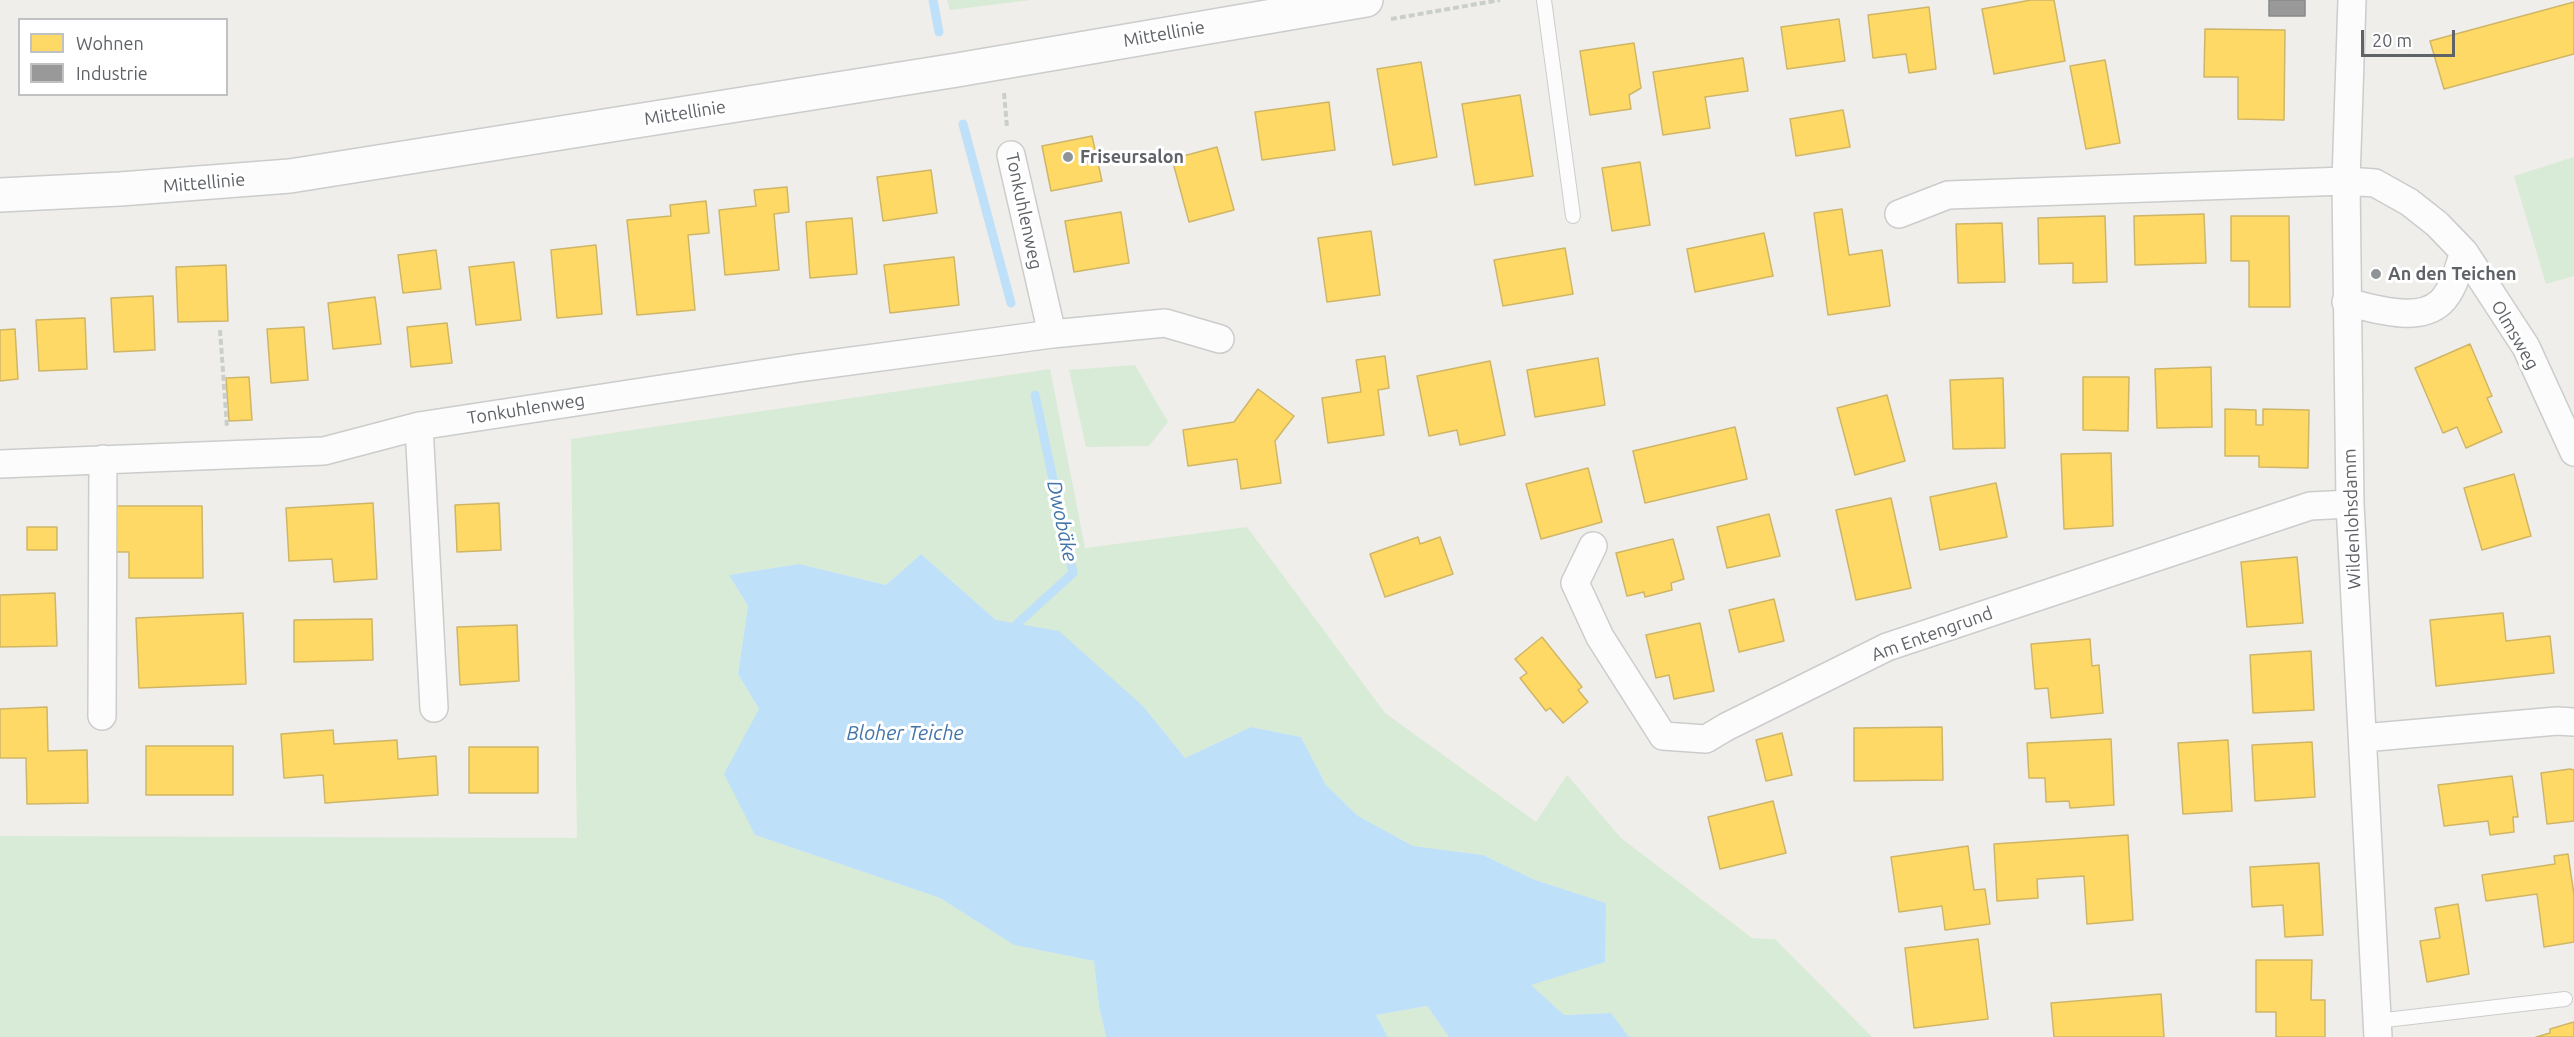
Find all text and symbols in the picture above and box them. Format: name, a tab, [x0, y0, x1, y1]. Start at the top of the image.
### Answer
street label: Mittellinie	[1122, 16, 1206, 52]
legend	[18, 18, 228, 96]
scale bar	[2364, 18, 2458, 56]
text: 20 m	[2372, 30, 2412, 50]
text: Wohnen	[76, 33, 144, 53]
text: Industrie	[76, 63, 148, 83]
street label: Mittellinie	[643, 96, 727, 130]
place label: Friseursalon	[1080, 146, 1184, 168]
marker: Friseursalon	[1061, 150, 1075, 164]
street label: Tonkuhlenweg	[1001, 151, 1047, 271]
street label: Mittellinie	[162, 169, 246, 197]
place label: An den Teichen	[2388, 263, 2517, 285]
marker: An den Teichen	[2369, 267, 2383, 281]
street label: Olmsweg	[2487, 297, 2543, 373]
street label: Tonkuhlenweg	[466, 389, 586, 429]
street label: Wildenlohsdamm	[2339, 448, 2365, 590]
water label: Dwobäke	[1042, 478, 1082, 564]
street label: Am Entengrund	[1869, 602, 1995, 666]
water label: Bloher Teiche	[846, 721, 964, 745]

